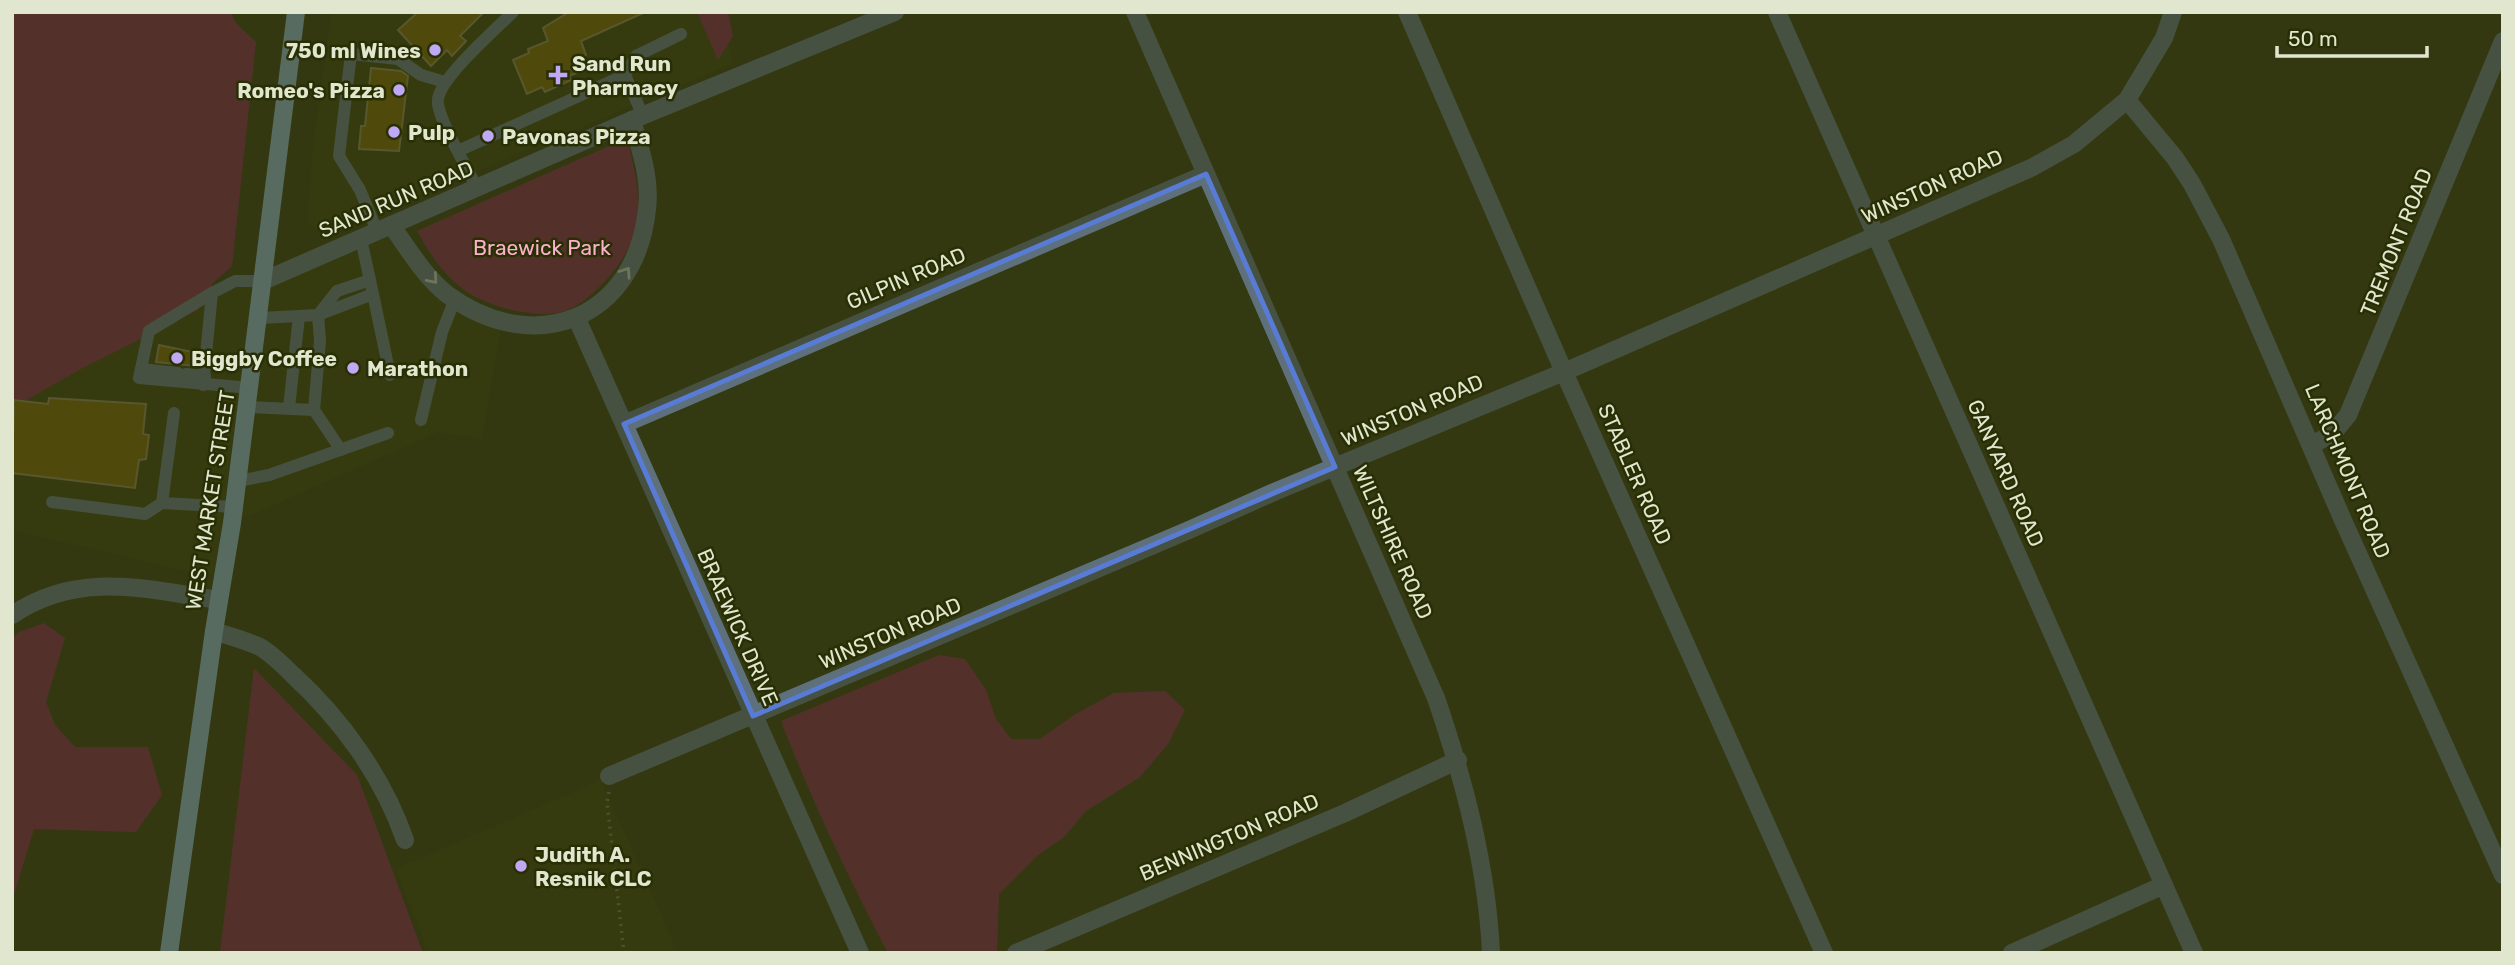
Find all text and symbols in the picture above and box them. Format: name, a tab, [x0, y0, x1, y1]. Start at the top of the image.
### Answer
scale bar	[2277, 14, 2428, 58]
text: 50 m	[2288, 26, 2338, 51]
place label: 750 ml Wines	[286, 38, 421, 63]
marker: 750 ml Wines	[427, 42, 443, 58]
place label: Sand Run Pharmacy	[572, 51, 678, 100]
marker: Sand Run Pharmacy	[550, 67, 566, 83]
place label: Romeo's Pizza	[237, 78, 385, 103]
marker: Romeo's Pizza	[391, 82, 407, 98]
place label: Pulp	[408, 120, 455, 145]
marker: Pulp	[386, 124, 402, 140]
place label: Pavonas Pizza	[502, 124, 651, 149]
marker: Pavonas Pizza	[480, 128, 496, 144]
street label: WINSTON ROAD	[1857, 144, 2007, 228]
street label: SAND RUN ROAD	[315, 155, 477, 243]
street label: TREMONT ROAD	[2355, 164, 2437, 320]
park label: Braewick Park	[473, 235, 611, 260]
street label: GILPIN ROAD	[843, 242, 969, 314]
one-way arrow	[618, 267, 630, 280]
one-way arrow	[425, 271, 437, 284]
place label: Biggby Coffee	[191, 346, 337, 371]
marker: Biggby Coffee	[169, 350, 185, 366]
place label: Marathon	[367, 356, 468, 381]
marker: Marathon	[345, 360, 361, 376]
street label: WINSTON ROAD	[1337, 369, 1487, 451]
street label: LARCHMONT ROAD	[2300, 380, 2396, 562]
street label: WEST MARKET STREET	[180, 388, 240, 612]
street label: GANYARD ROAD	[1962, 396, 2050, 550]
street label: STABLER ROAD	[1593, 400, 1677, 548]
street label: WILTSHIRE ROAD	[1348, 461, 1438, 623]
street label: BRAEWICK DRIVE	[692, 545, 784, 709]
street label: WINSTON ROAD	[815, 592, 965, 674]
street label: BENNINGTON ROAD	[1136, 788, 1322, 886]
place label: Judith A. Resnik CLC	[535, 842, 652, 891]
marker: Judith A. Resnik CLC	[513, 858, 529, 874]

